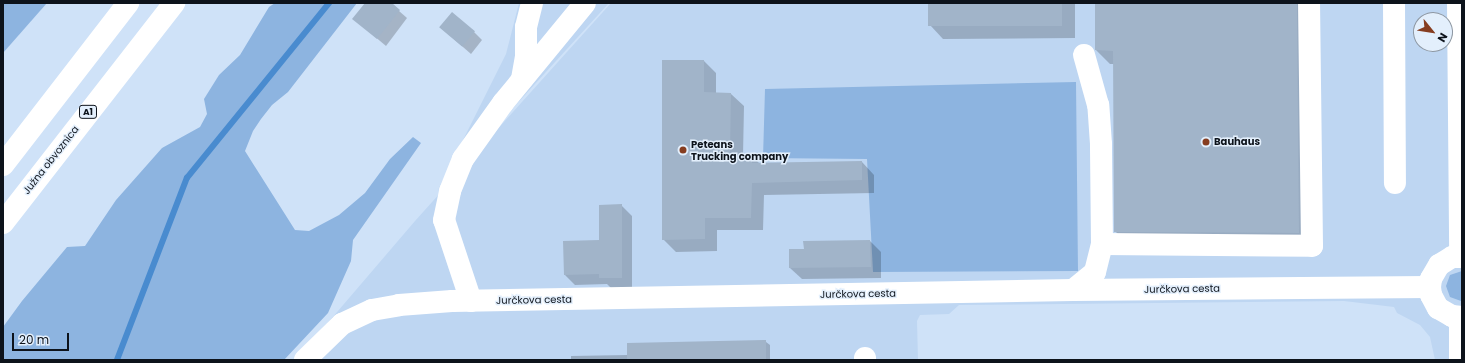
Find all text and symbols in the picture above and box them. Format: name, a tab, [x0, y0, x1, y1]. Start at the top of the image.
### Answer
north arrow	[1413, 12, 1453, 52]
text: N	[1434, 30, 1452, 45]
road number: A1	[78, 105, 98, 119]
street label: Južna obvoznica	[21, 123, 81, 197]
place label: Bauhaus	[1214, 136, 1260, 148]
marker: Bauhaus	[1201, 137, 1211, 147]
place label: Peteans Trucking company	[691, 138, 788, 162]
marker: Peteans Trucking company	[678, 145, 688, 155]
street label: Jurčkova cesta	[1144, 282, 1220, 296]
street label: Jurčkova cesta	[820, 287, 896, 301]
street label: Jurčkova cesta	[496, 293, 572, 307]
scale bar	[14, 325, 71, 351]
text: 20 m	[19, 331, 49, 348]

